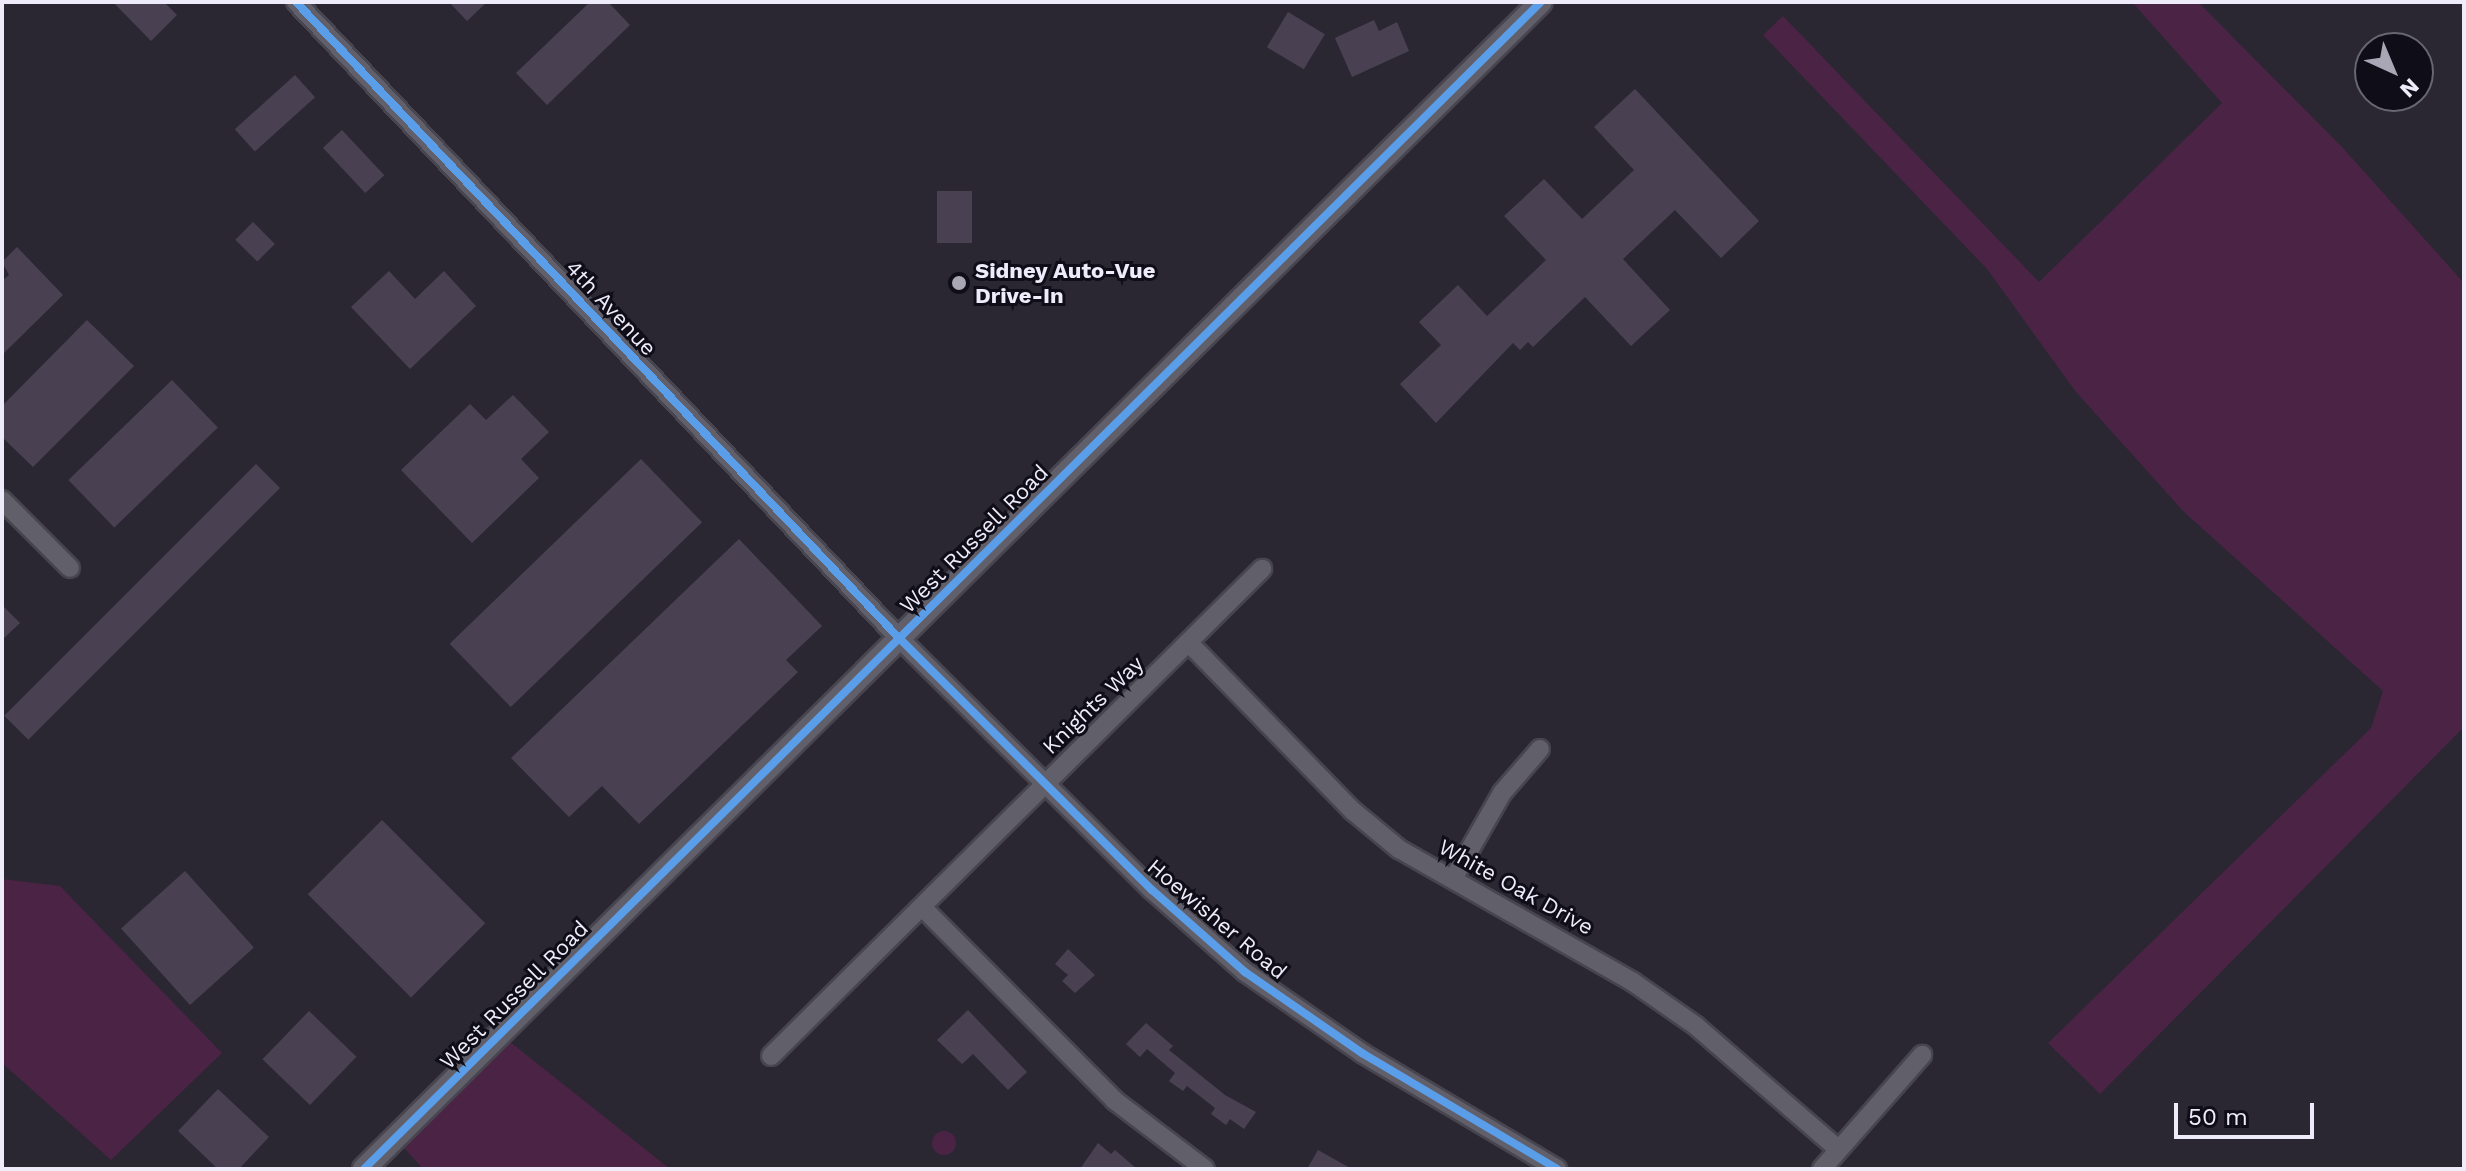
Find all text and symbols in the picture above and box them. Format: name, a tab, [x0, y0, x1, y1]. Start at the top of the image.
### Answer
north arrow	[2354, 32, 2434, 112]
text: N	[2395, 74, 2424, 103]
street label: 4th Avenue	[560, 255, 662, 361]
place label: Sidney Auto-Vue Drive-In	[975, 257, 1156, 308]
marker: Sidney Auto-Vue Drive-In	[950, 274, 968, 292]
street label: West Russell Road	[894, 459, 1054, 619]
street label: Knights Way	[1037, 650, 1149, 760]
street label: White Oak Drive	[1434, 833, 1598, 941]
street label: Hoewisher Road	[1142, 853, 1292, 985]
street label: West Russell Road	[434, 915, 594, 1075]
scale bar	[2178, 1087, 2318, 1137]
text: 50 m	[2188, 1103, 2248, 1131]

